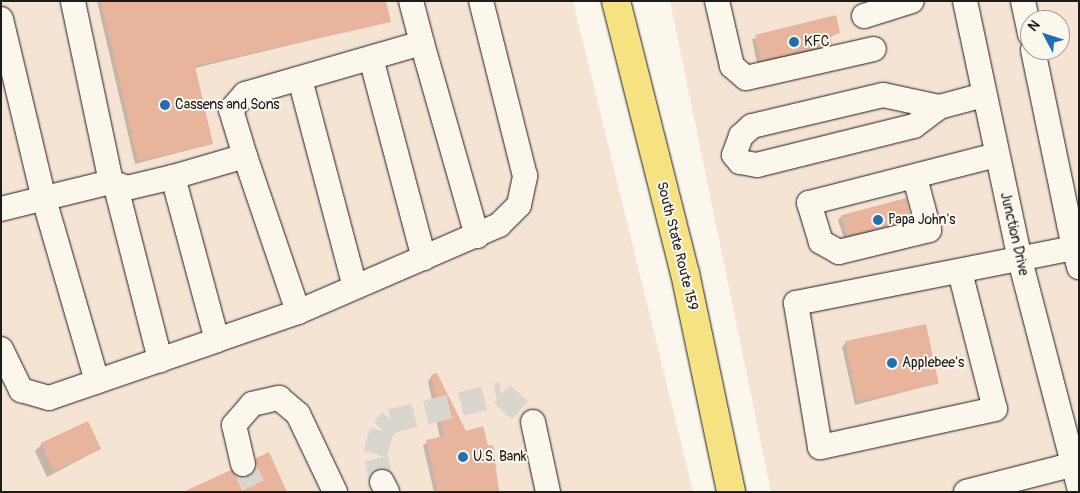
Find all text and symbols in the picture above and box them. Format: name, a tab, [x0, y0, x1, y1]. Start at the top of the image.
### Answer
north arrow	[1020, 10, 1070, 60]
text: N	[1024, 17, 1043, 35]
place label: KFC	[804, 34, 830, 50]
marker: KFC	[788, 36, 800, 48]
place label: Cassens and Sons	[175, 97, 280, 113]
marker: Cassens and Sons	[159, 99, 171, 111]
street label: South State Route 159	[653, 180, 701, 312]
street label: Junction Drive	[996, 191, 1032, 277]
place label: Papa John's	[888, 212, 956, 228]
marker: Papa John's	[872, 214, 884, 226]
place label: Applebee's	[902, 355, 964, 371]
marker: Applebee's	[886, 357, 898, 369]
place label: U.S. Bank	[473, 449, 527, 465]
marker: U.S. Bank	[457, 451, 469, 463]

